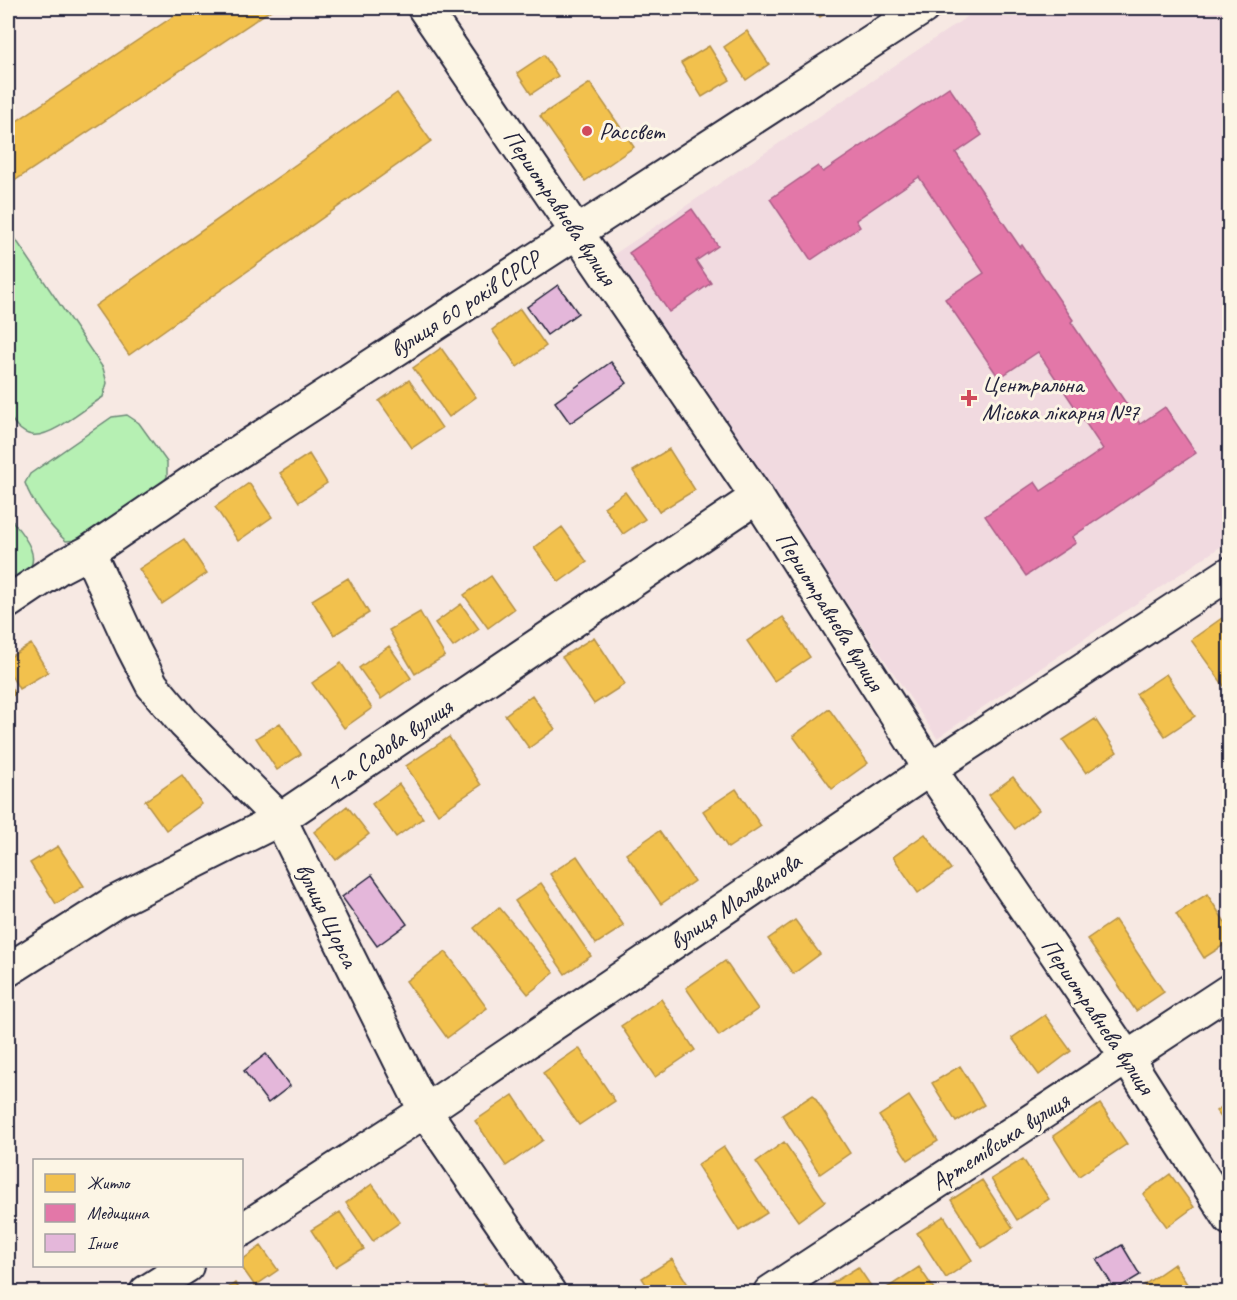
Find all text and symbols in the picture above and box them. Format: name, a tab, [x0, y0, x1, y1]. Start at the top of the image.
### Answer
place label: Рассвет	[599, 116, 666, 146]
street label: Першотравнева вулиця	[497, 123, 624, 292]
marker: Рассвет	[580, 124, 594, 138]
street label: вулиця 60 років СРСР	[384, 242, 549, 364]
place label: Центральна Міська лікарня №7	[982, 369, 1140, 427]
marker: Центральна Міська лікарня №7	[960, 389, 978, 407]
street label: Першотравнева вулиця	[769, 526, 892, 697]
street label: 1-а Садова вулиця	[320, 691, 459, 798]
street label: вулиця Мальванова	[663, 845, 808, 956]
street label: вулиця Щорса	[289, 858, 366, 973]
street label: Першотравнева вулиця	[1035, 932, 1162, 1101]
street label: Артемівська вулиця	[925, 1084, 1076, 1197]
legend	[33, 1159, 243, 1267]
text: Житло	[87, 1172, 131, 1194]
text: Медицина	[87, 1202, 150, 1224]
text: Інше	[87, 1232, 118, 1254]

